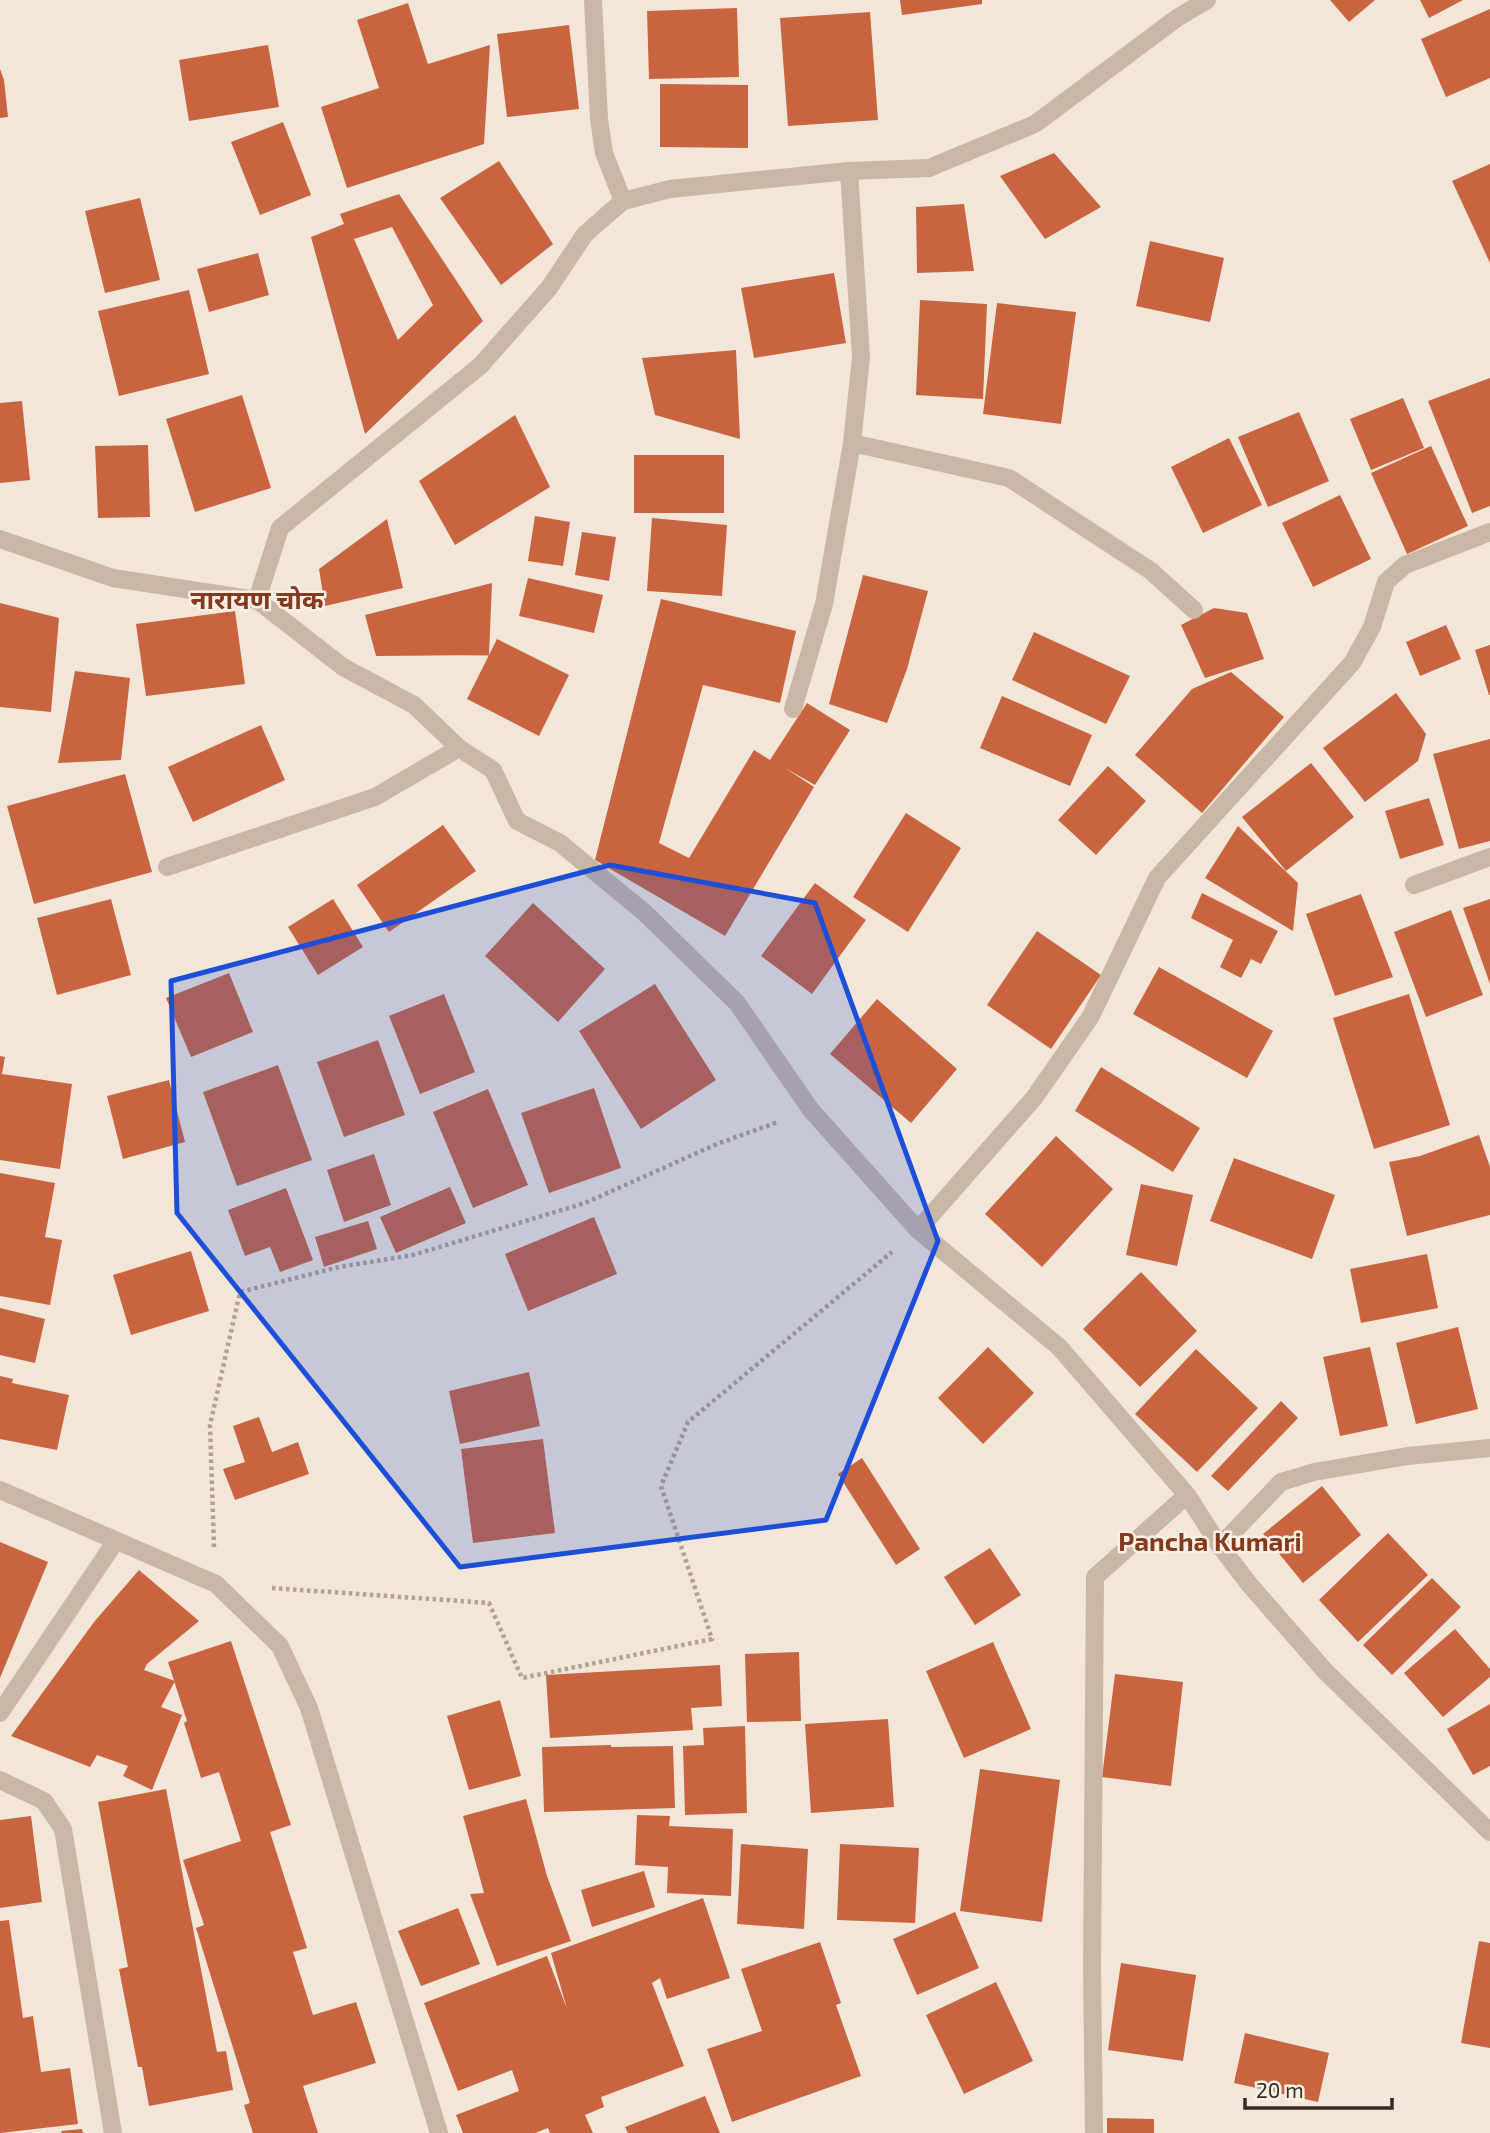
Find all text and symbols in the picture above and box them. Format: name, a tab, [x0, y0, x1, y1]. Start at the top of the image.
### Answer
district label: नारायण चोक	[190, 583, 324, 614]
district label: Pancha Kumari	[1118, 1525, 1302, 1556]
scale bar	[1245, 2066, 1392, 2110]
text: 20 m	[1256, 2077, 1304, 2102]

